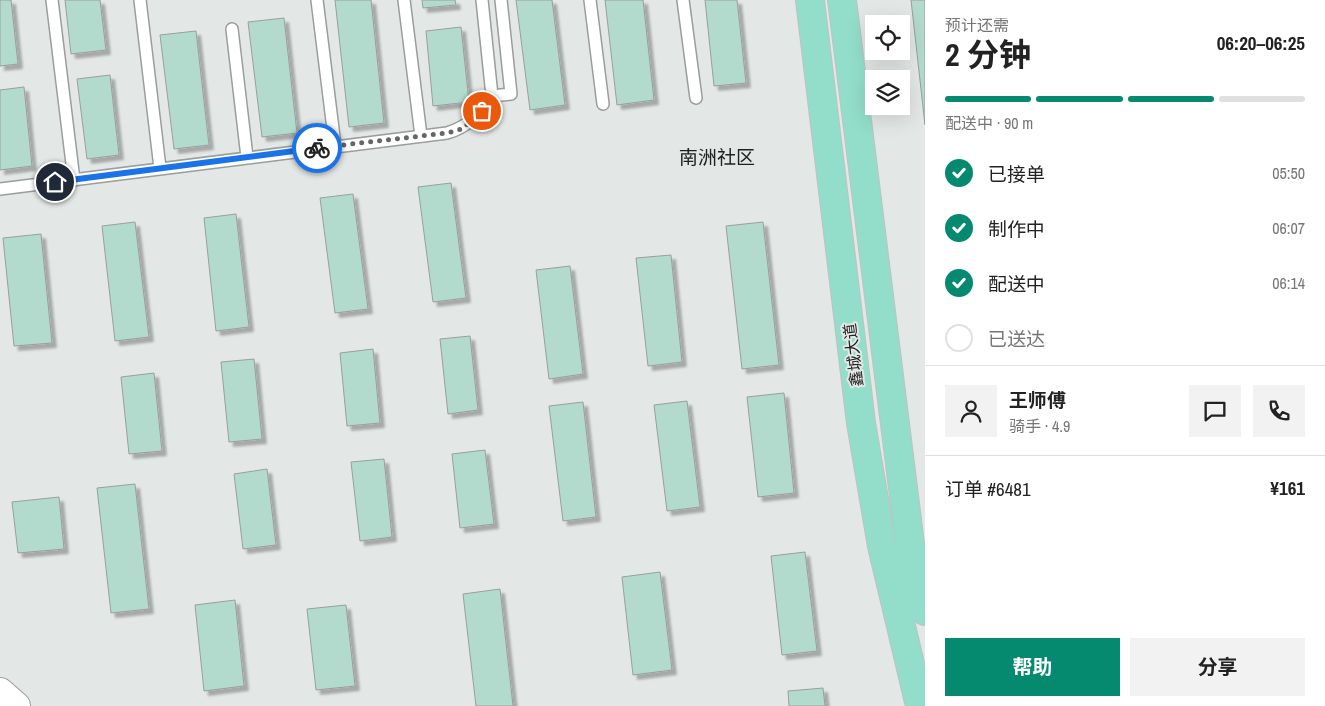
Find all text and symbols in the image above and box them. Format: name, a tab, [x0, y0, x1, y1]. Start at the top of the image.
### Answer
text: 预计还需	[945, 14, 1009, 36]
map controls	[865, 15, 910, 115]
button: locate	[865, 15, 910, 60]
text: 06:20–06:25	[1217, 30, 1305, 56]
text: 2 分钟	[945, 33, 1031, 76]
button: layers	[865, 70, 910, 115]
pin	[461, 90, 503, 132]
icon: bag	[468, 97, 496, 125]
text: 配送中 · 90 m	[945, 112, 1033, 134]
courier	[292, 123, 342, 173]
icon: bike	[303, 134, 331, 162]
district label: 南洲社区	[679, 144, 755, 170]
icon: check	[945, 159, 973, 187]
pin	[34, 161, 76, 203]
text: 已接单	[988, 161, 1045, 187]
text: 05:50	[1272, 162, 1305, 184]
icon: home	[41, 168, 69, 196]
icon: check	[945, 214, 973, 242]
text: 制作中	[988, 216, 1045, 242]
text: 06:07	[1272, 217, 1305, 239]
icon: check	[945, 269, 973, 297]
text: 配送中	[988, 271, 1045, 297]
text: 06:14	[1272, 272, 1305, 294]
street label: 鑫城大道	[838, 322, 868, 388]
text: 已送达	[988, 326, 1045, 352]
button: person	[945, 385, 997, 437]
button: chat	[1189, 385, 1241, 437]
button: phone	[1253, 385, 1305, 437]
text: 王师傅	[1009, 387, 1066, 413]
text: 骑手 · 4.9	[1009, 415, 1070, 437]
text: ¥161	[1270, 475, 1305, 501]
text: 订单 #6481	[945, 476, 1031, 502]
button: 帮助	[945, 638, 1120, 696]
button: 分享	[1130, 638, 1305, 696]

